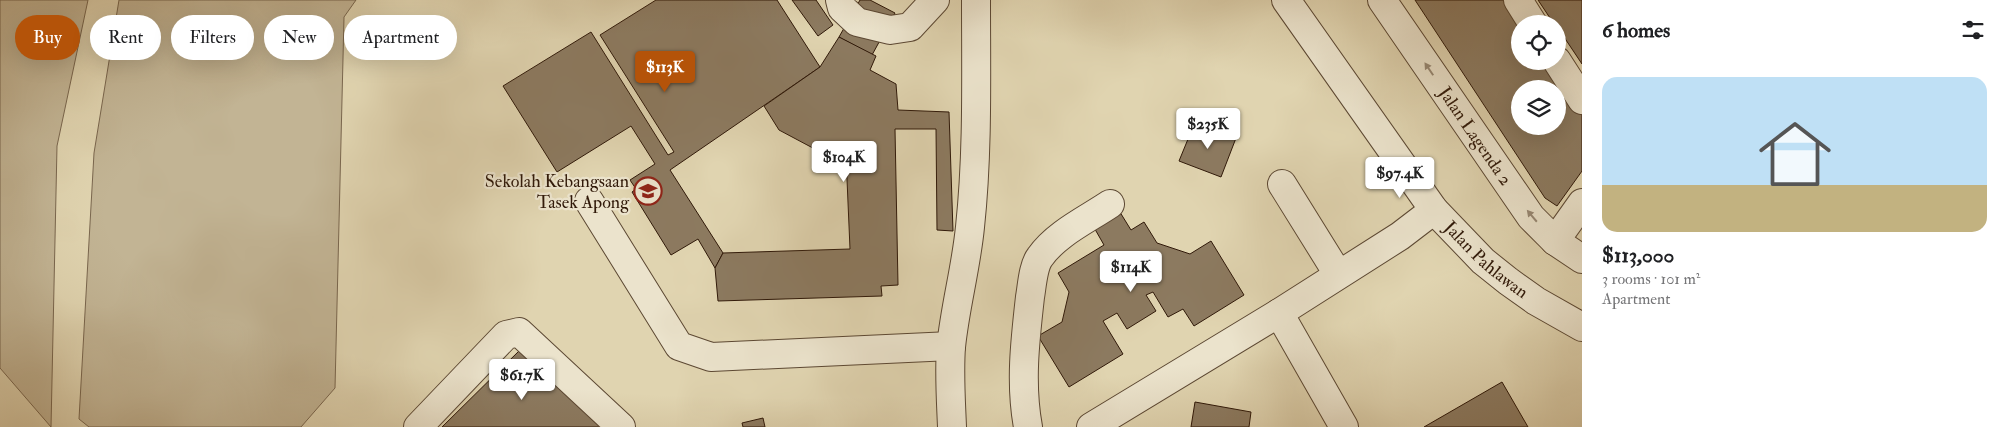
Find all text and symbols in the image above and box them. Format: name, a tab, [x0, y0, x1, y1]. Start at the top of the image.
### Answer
chip: Buy	[15, 15, 80, 60]
chip: Rent	[90, 15, 161, 60]
chip: Filters	[171, 15, 254, 60]
chip: New	[264, 15, 334, 60]
chip: Apartment	[344, 15, 457, 60]
map controls	[1511, 15, 1566, 135]
button: locate	[1511, 15, 1566, 70]
icon: filters	[1959, 16, 1987, 44]
text: 6 homes	[1602, 17, 1670, 44]
pin: $113K	[630, 51, 700, 93]
text: $113K	[646, 57, 684, 77]
one-way arrow	[1424, 62, 1434, 76]
button: layers	[1511, 80, 1566, 135]
street label: Jalan Lagenda 2	[1433, 81, 1517, 190]
pin: $235K	[1173, 108, 1243, 150]
icon: home	[1750, 109, 1840, 199]
text: $235K	[1187, 114, 1229, 134]
pin: $104K	[809, 140, 879, 183]
text: $104K	[823, 147, 865, 167]
pin: $97.4K	[1359, 156, 1441, 199]
text: $97.4K	[1376, 163, 1424, 183]
place label: Sekolah Kebangsaan Tasek Apong	[485, 170, 630, 214]
school or university icon: Sekolah Kebangsaan Tasek Apong	[633, 176, 663, 206]
one-way arrow	[1526, 210, 1537, 223]
street label: Jalan Pahlawan	[1438, 215, 1533, 303]
text: $113,000	[1602, 242, 1674, 269]
pin: $114K	[1096, 250, 1166, 293]
text: $114K	[1111, 257, 1151, 277]
text: 3 rooms · 101 m²	[1602, 269, 1700, 289]
text: Apartment	[1602, 289, 1670, 309]
pin: $61.7K	[481, 358, 563, 401]
text: $61.7K	[500, 365, 544, 385]

